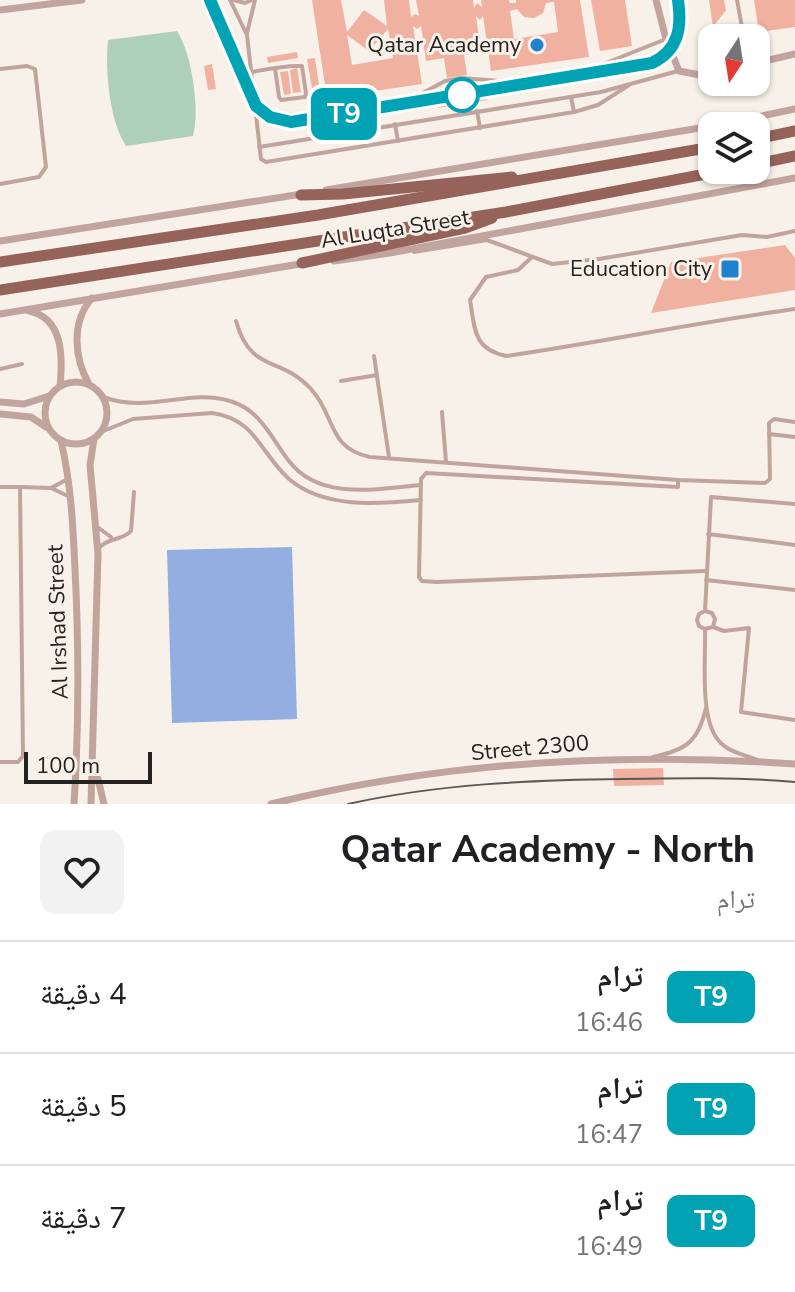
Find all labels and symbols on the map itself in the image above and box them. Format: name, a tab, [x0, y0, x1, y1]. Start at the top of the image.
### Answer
north arrow	[698, 24, 770, 96]
place label: Qatar Academy	[367, 30, 522, 60]
marker: Qatar Academy	[528, 36, 546, 54]
unlabelled marker	[445, 78, 479, 112]
line badge: T9	[308, 88, 380, 140]
street label: Al Luqta Street	[319, 202, 472, 256]
place label: Education City	[570, 254, 713, 284]
marker: Education City	[719, 258, 741, 280]
street label: Al Irshad Street	[40, 544, 76, 700]
street label: Street 2300	[470, 728, 590, 768]
scale bar	[24, 748, 152, 784]

